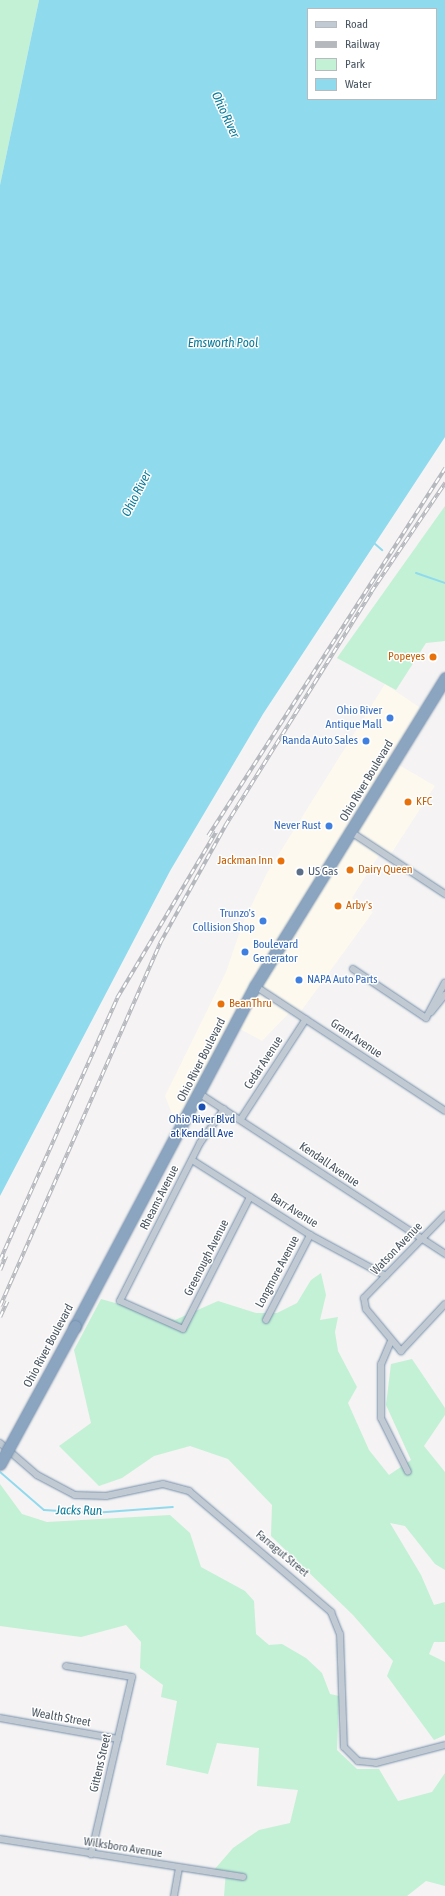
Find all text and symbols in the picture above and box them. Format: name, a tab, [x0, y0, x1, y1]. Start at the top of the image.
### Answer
legend	[307, 8, 437, 100]
text: Road	[345, 17, 368, 31]
text: Railway	[345, 37, 380, 51]
text: Park	[345, 57, 365, 71]
text: Water	[345, 77, 371, 91]
water label: Ohio River	[208, 89, 242, 141]
water label: Emsworth Pool	[188, 335, 258, 351]
water label: Ohio River	[119, 469, 155, 519]
place label: Popeyes	[388, 650, 425, 664]
marker: Popeyes	[428, 652, 438, 662]
place label: Ohio River Antique Mall	[326, 704, 382, 732]
marker: Ohio River Antique Mall	[385, 713, 395, 723]
place label: Randa Auto Sales	[282, 734, 358, 748]
marker: Randa Auto Sales	[361, 736, 371, 746]
street label: Ohio River Boulevard	[337, 738, 397, 824]
place label: KFC	[416, 795, 432, 809]
marker: KFC	[403, 797, 413, 807]
place label: Never Rust	[274, 819, 321, 833]
marker: Never Rust	[324, 821, 334, 831]
place label: Jackman Inn	[217, 854, 273, 868]
marker: Jackman Inn	[276, 856, 286, 866]
place label: Dairy Queen	[358, 863, 413, 877]
place label: US Gas	[308, 865, 338, 879]
marker: Dairy Queen	[345, 865, 355, 875]
marker: US Gas	[295, 867, 305, 877]
place label: Arby's	[346, 899, 372, 913]
marker: Arby's	[333, 901, 343, 911]
place label: Trunzo's Collision Shop	[193, 907, 255, 935]
marker: Trunzo's Collision Shop	[258, 916, 268, 926]
place label: Boulevard Generator	[253, 938, 298, 966]
marker: Boulevard Generator	[240, 947, 250, 957]
place label: NAPA Auto Parts	[307, 973, 378, 987]
marker: NAPA Auto Parts	[294, 975, 304, 985]
place label: BeanThru	[229, 997, 272, 1011]
marker: BeanThru	[216, 999, 226, 1009]
street label: Ohio River Boulevard	[175, 1016, 229, 1104]
street label: Grant Avenue	[327, 1016, 385, 1062]
street label: Cedar Avenue	[241, 1034, 287, 1092]
marker: Ohio River Blvd at Kendall Ave	[197, 1102, 207, 1112]
place label: Ohio River Blvd at Kendall Ave	[169, 1113, 235, 1141]
street label: Kendall Avenue	[296, 1140, 362, 1190]
street label: Rheams Avenue	[138, 1163, 182, 1233]
street label: Barr Avenue	[268, 1191, 320, 1231]
street label: Greenough Avenue	[182, 1217, 232, 1299]
street label: Watson Avenue	[368, 1220, 426, 1278]
street label: Longmore Avenue	[253, 1234, 303, 1310]
street label: Ohio River Boulevard	[21, 1302, 77, 1390]
water label: Jacks Run	[56, 1503, 102, 1519]
street label: Farragut Street	[252, 1528, 312, 1580]
street label: Wealth Street	[30, 1706, 92, 1730]
street label: Gittens Street	[87, 1732, 115, 1794]
street label: Wilksboro Avenue	[83, 1835, 163, 1861]

